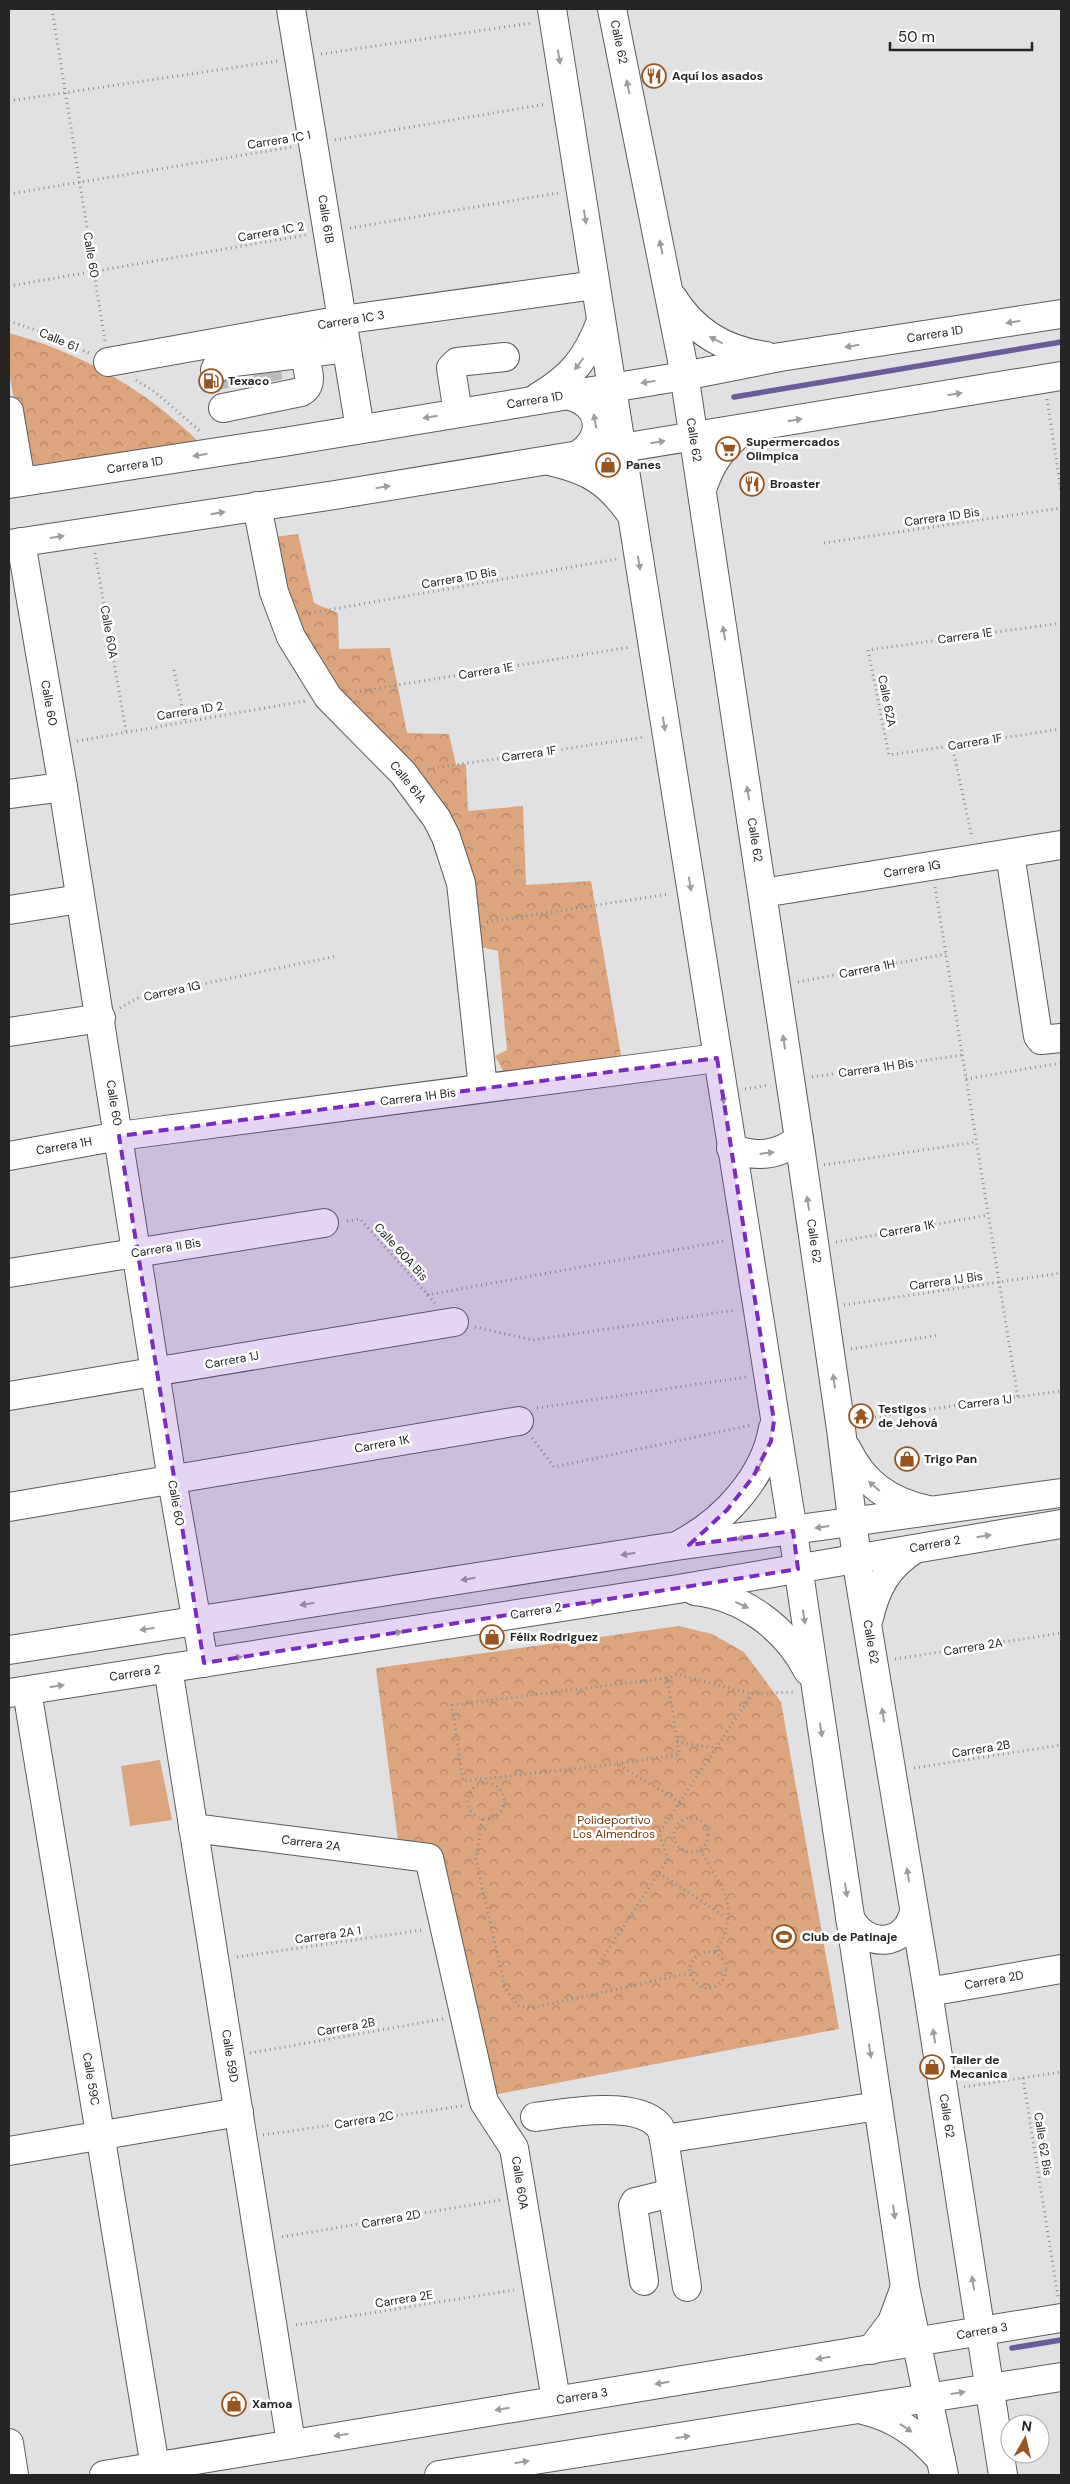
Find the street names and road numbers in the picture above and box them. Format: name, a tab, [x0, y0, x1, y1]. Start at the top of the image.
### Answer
street label: Calle 62	[607, 19, 631, 66]
street label: Carrera 1C 1	[246, 127, 312, 153]
street label: Calle 61B	[314, 194, 338, 244]
street label: Carrera 1C 2	[237, 218, 306, 246]
street label: Calle 60	[79, 231, 103, 279]
street label: Carrera 1C 3	[316, 307, 386, 333]
street label: Carrera 1D	[906, 322, 964, 346]
street label: Calle 61	[37, 324, 81, 356]
street label: Carrera 1D	[506, 388, 564, 412]
street label: Calle 62	[683, 417, 705, 463]
street label: Carrera 1D	[106, 453, 164, 477]
street label: Carrera 1D Bis	[903, 504, 981, 530]
street label: Carrera 1D Bis	[420, 564, 498, 592]
street label: Calle 60A	[96, 604, 122, 660]
street label: Carrera 1E	[937, 624, 994, 648]
street label: Carrera 1E	[457, 659, 515, 683]
street label: Calle 62A	[874, 674, 900, 728]
street label: Calle 60	[37, 679, 61, 727]
street label: Carrera 1D 2	[156, 698, 224, 724]
street label: Carrera 1F	[947, 730, 1004, 754]
street label: Carrera 1F	[501, 742, 558, 766]
street label: Calle 61A	[386, 758, 430, 806]
street label: Calle 62	[744, 817, 766, 863]
street label: Carrera 1G	[882, 857, 942, 881]
street label: Carrera 1H	[838, 956, 896, 982]
street label: Carrera 1G	[142, 977, 202, 1005]
street label: Carrera 1H Bis	[837, 1055, 915, 1081]
street label: Calle 60	[102, 1079, 126, 1127]
street label: Carrera 1H Bis	[379, 1084, 457, 1110]
street label: Carrera 1H	[35, 1133, 93, 1159]
street label: Carrera 1K	[878, 1216, 936, 1242]
street label: Calle 62	[803, 1218, 825, 1264]
street label: Calle 60A Bis	[371, 1219, 431, 1285]
street label: Carrera 1I Bis	[130, 1235, 202, 1261]
street label: Carrera 1J Bis	[908, 1268, 984, 1294]
street label: Carrera 1J	[204, 1347, 260, 1373]
street label: Carrera 1J	[957, 1391, 1013, 1413]
street label: Carrera 1K	[353, 1431, 411, 1457]
street label: Calle 60	[164, 1479, 188, 1527]
street label: Carrera 2	[908, 1532, 962, 1556]
street label: Carrera 2	[509, 1599, 563, 1623]
street label: Calle 62	[859, 1619, 883, 1665]
street label: Carrera 2A	[942, 1634, 1004, 1660]
street label: Carrera 2	[108, 1661, 162, 1685]
street label: Carrera 2B	[951, 1736, 1011, 1762]
street label: Carrera 2A	[280, 1831, 342, 1855]
street label: Carrera 2A 1	[294, 1922, 362, 1948]
street label: Carrera 2D	[963, 1967, 1025, 1993]
street label: Carrera 2B	[316, 2014, 376, 2040]
street label: Calle 59D	[218, 2028, 242, 2084]
street label: Calle 59C	[79, 2051, 103, 2107]
street label: Calle 62	[936, 2093, 958, 2139]
street label: Carrera 2C	[333, 2107, 395, 2133]
street label: Calle 62 Bis	[1030, 2111, 1056, 2177]
street label: Calle 60A	[508, 2155, 532, 2211]
street label: Carrera 2D	[360, 2206, 422, 2232]
street label: Carrera 2E	[374, 2286, 434, 2311]
street label: Carrera 3	[955, 2319, 1009, 2343]
street label: Carrera 3	[555, 2384, 609, 2408]

